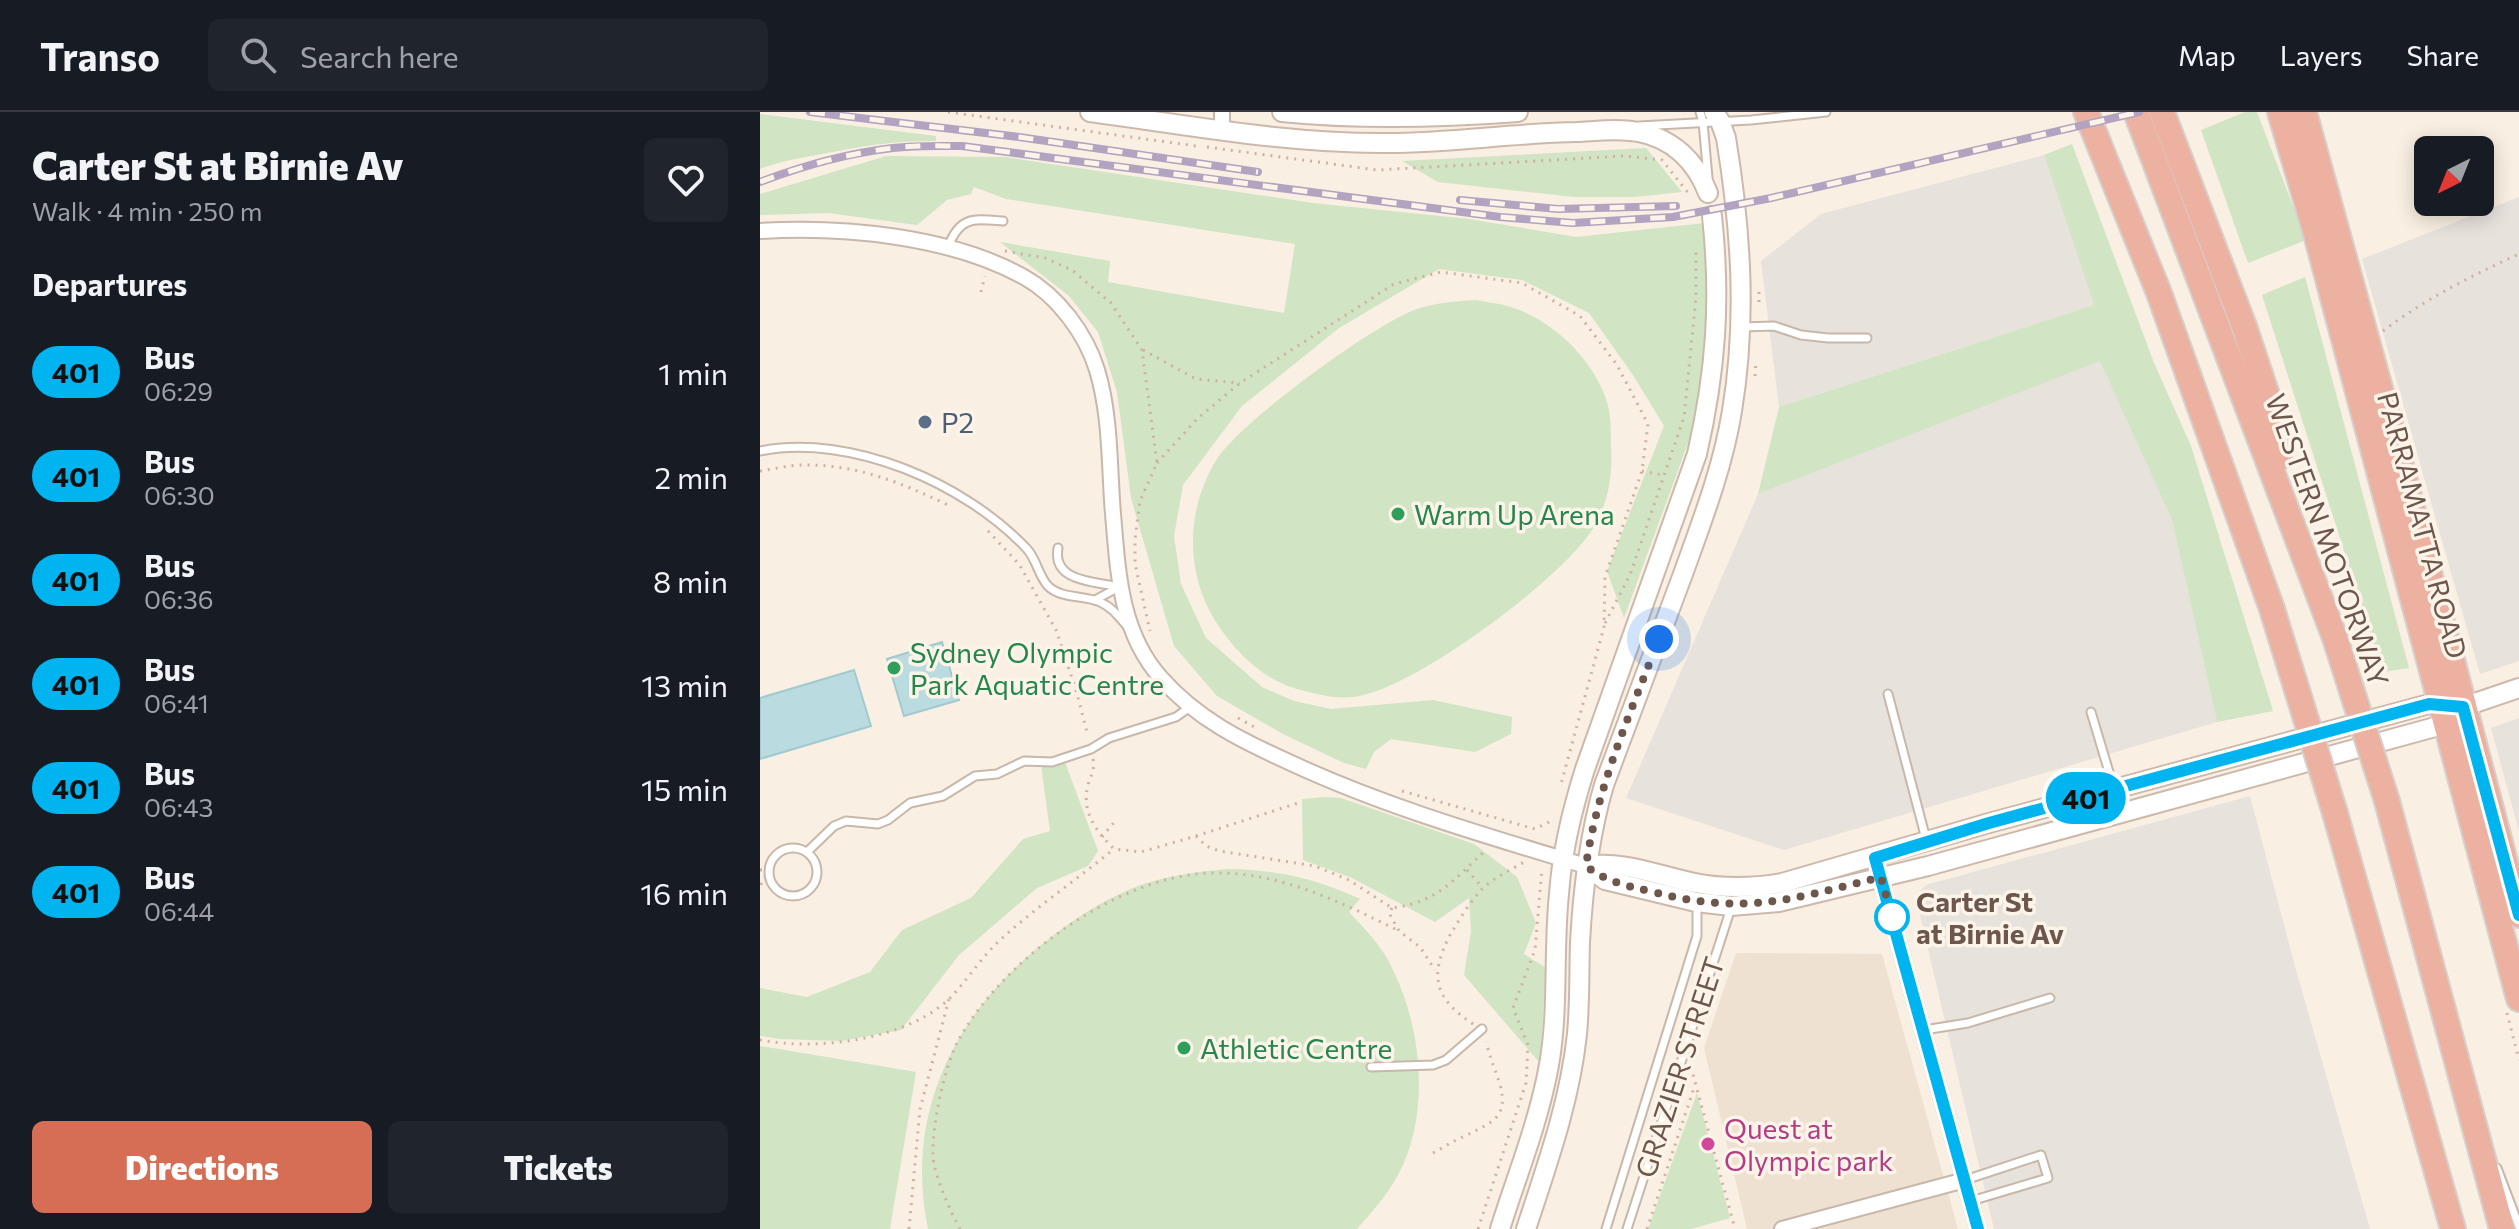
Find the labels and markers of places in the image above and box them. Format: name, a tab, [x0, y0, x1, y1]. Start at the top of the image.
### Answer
place label: P2	[941, 405, 974, 439]
marker: P2	[916, 413, 934, 431]
place label: Warm Up Arena	[1414, 497, 1615, 531]
marker: Warm Up Arena	[1389, 505, 1407, 523]
place label: Sydney Olympic Park Aquatic Centre	[910, 635, 1164, 701]
marker: Sydney Olympic Park Aquatic Centre	[885, 659, 903, 677]
place label: Carter St at Birnie Av	[1916, 884, 2064, 950]
marker: Carter St at Birnie Av	[1875, 900, 1909, 934]
place label: Athletic Centre	[1200, 1031, 1392, 1065]
marker: Athletic Centre	[1175, 1039, 1193, 1057]
place label: Quest at Olympic park	[1724, 1111, 1893, 1177]
marker: Quest at Olympic park	[1699, 1135, 1717, 1153]

